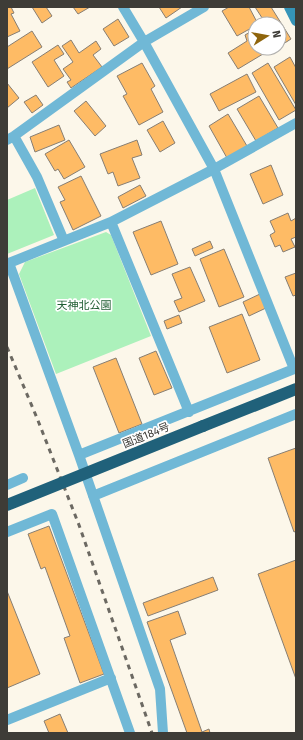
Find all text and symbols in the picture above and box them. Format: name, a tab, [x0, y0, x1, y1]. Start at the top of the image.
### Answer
north arrow	[247, 16, 287, 56]
text: N	[269, 29, 283, 39]
park label: 天神北公園	[57, 299, 112, 312]
street label: 国道184号	[121, 420, 172, 451]

